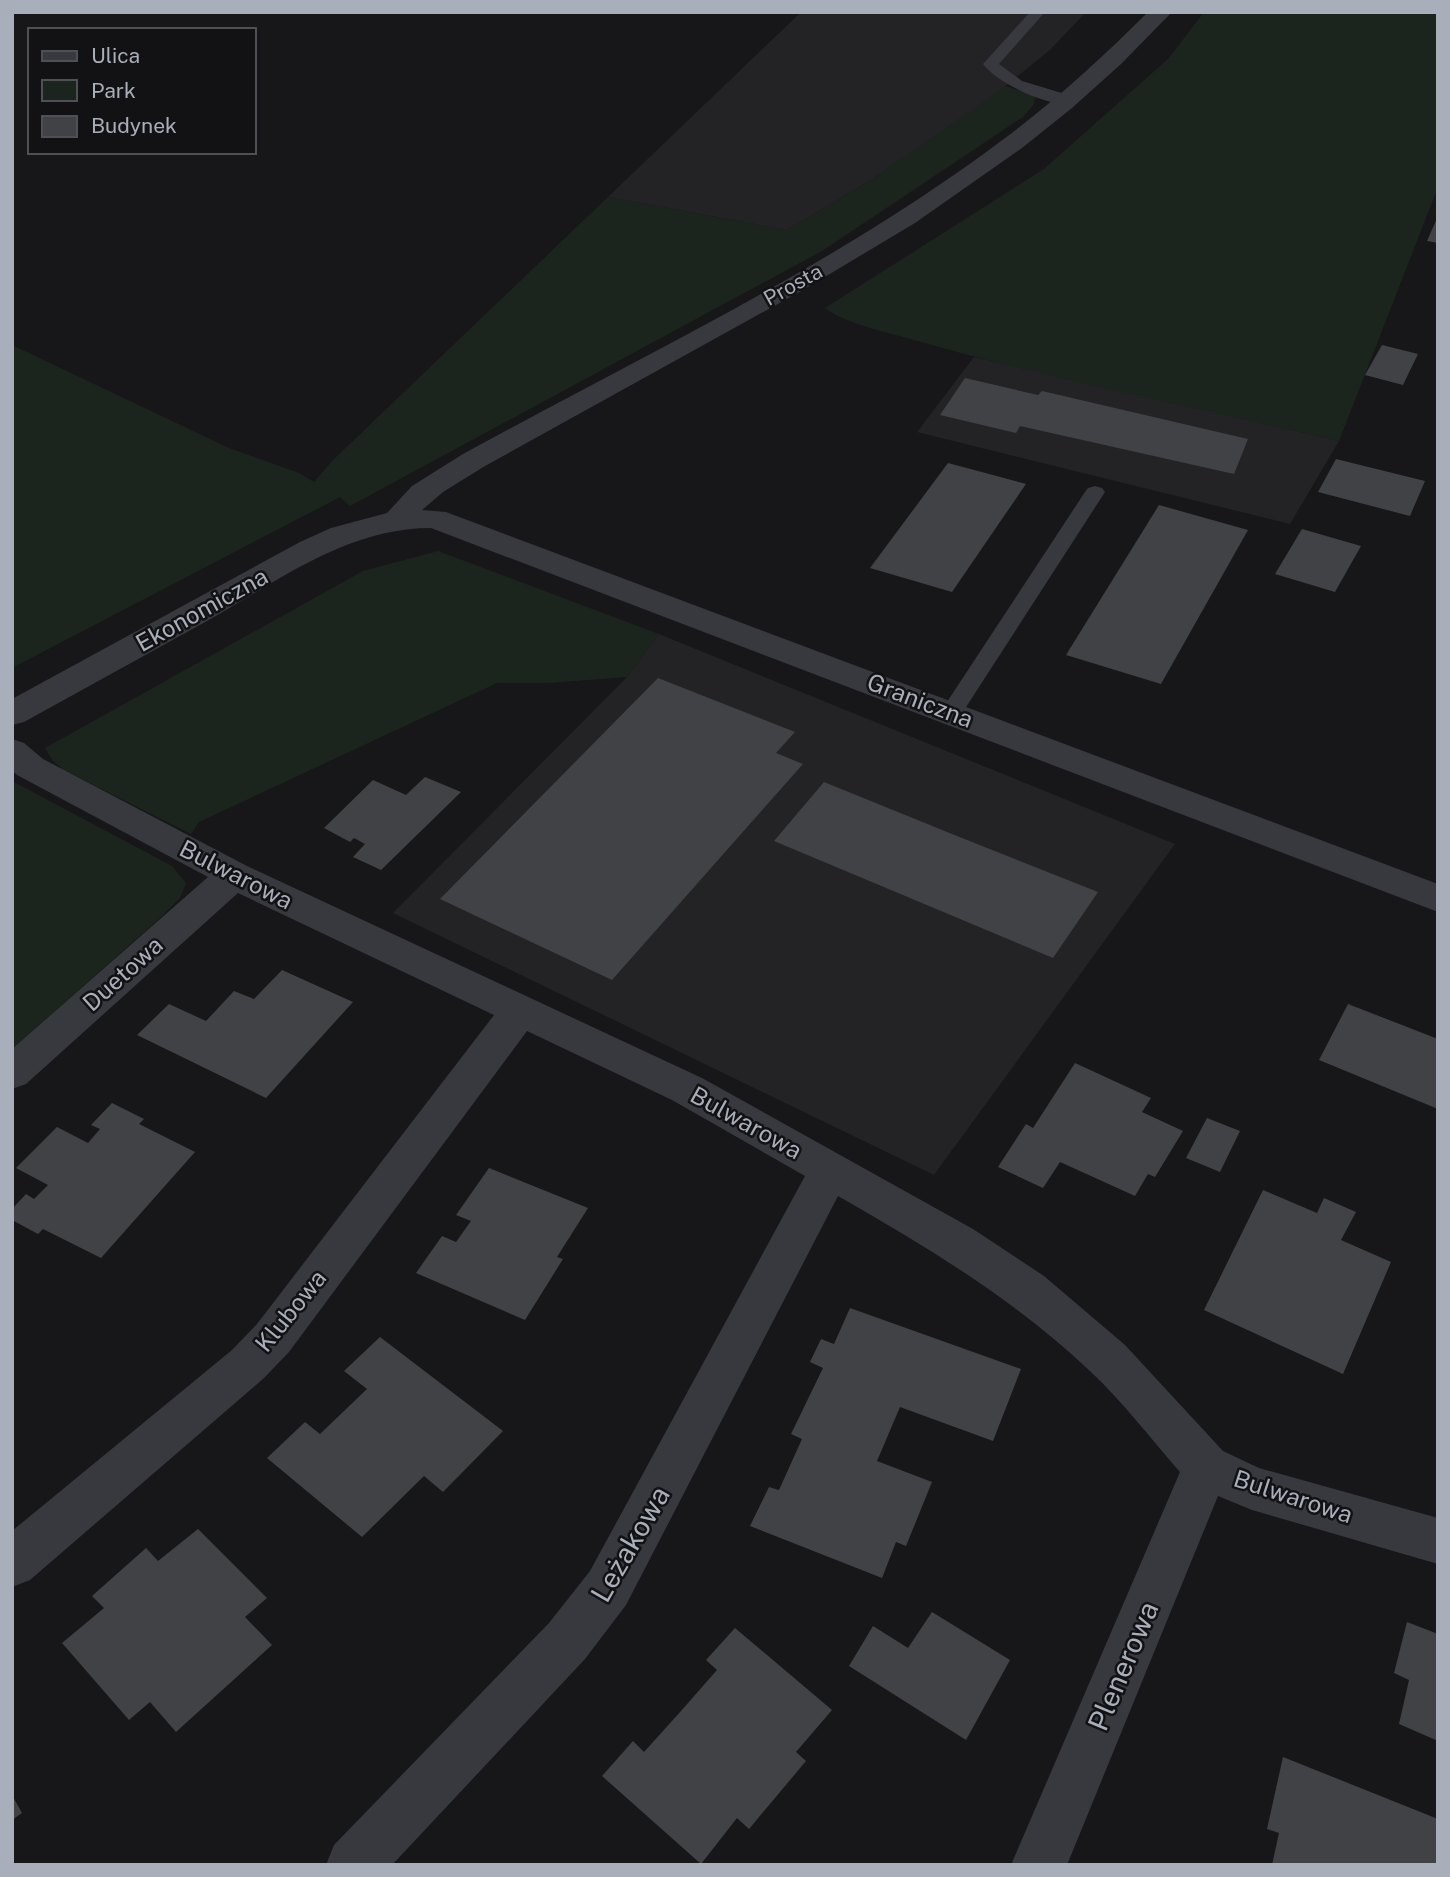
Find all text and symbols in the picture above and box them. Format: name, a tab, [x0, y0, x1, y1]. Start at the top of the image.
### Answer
legend	[28, 28, 256, 154]
text: Ulica	[91, 43, 140, 68]
text: Park	[91, 78, 136, 103]
text: Budynek	[91, 113, 177, 138]
street label: Prosta	[759, 258, 827, 311]
street label: Ekonomiczna	[131, 561, 272, 657]
street label: Graniczna	[864, 667, 977, 733]
street label: Bulwarowa	[175, 834, 298, 914]
street label: Duetowa	[77, 930, 168, 1016]
street label: Bulwarowa	[686, 1080, 807, 1164]
street label: Klubowa	[249, 1264, 332, 1357]
street label: Bulwarowa	[1231, 1464, 1356, 1528]
street label: Leżakowa	[583, 1480, 676, 1607]
street label: Plenerowa	[1081, 1596, 1164, 1735]

